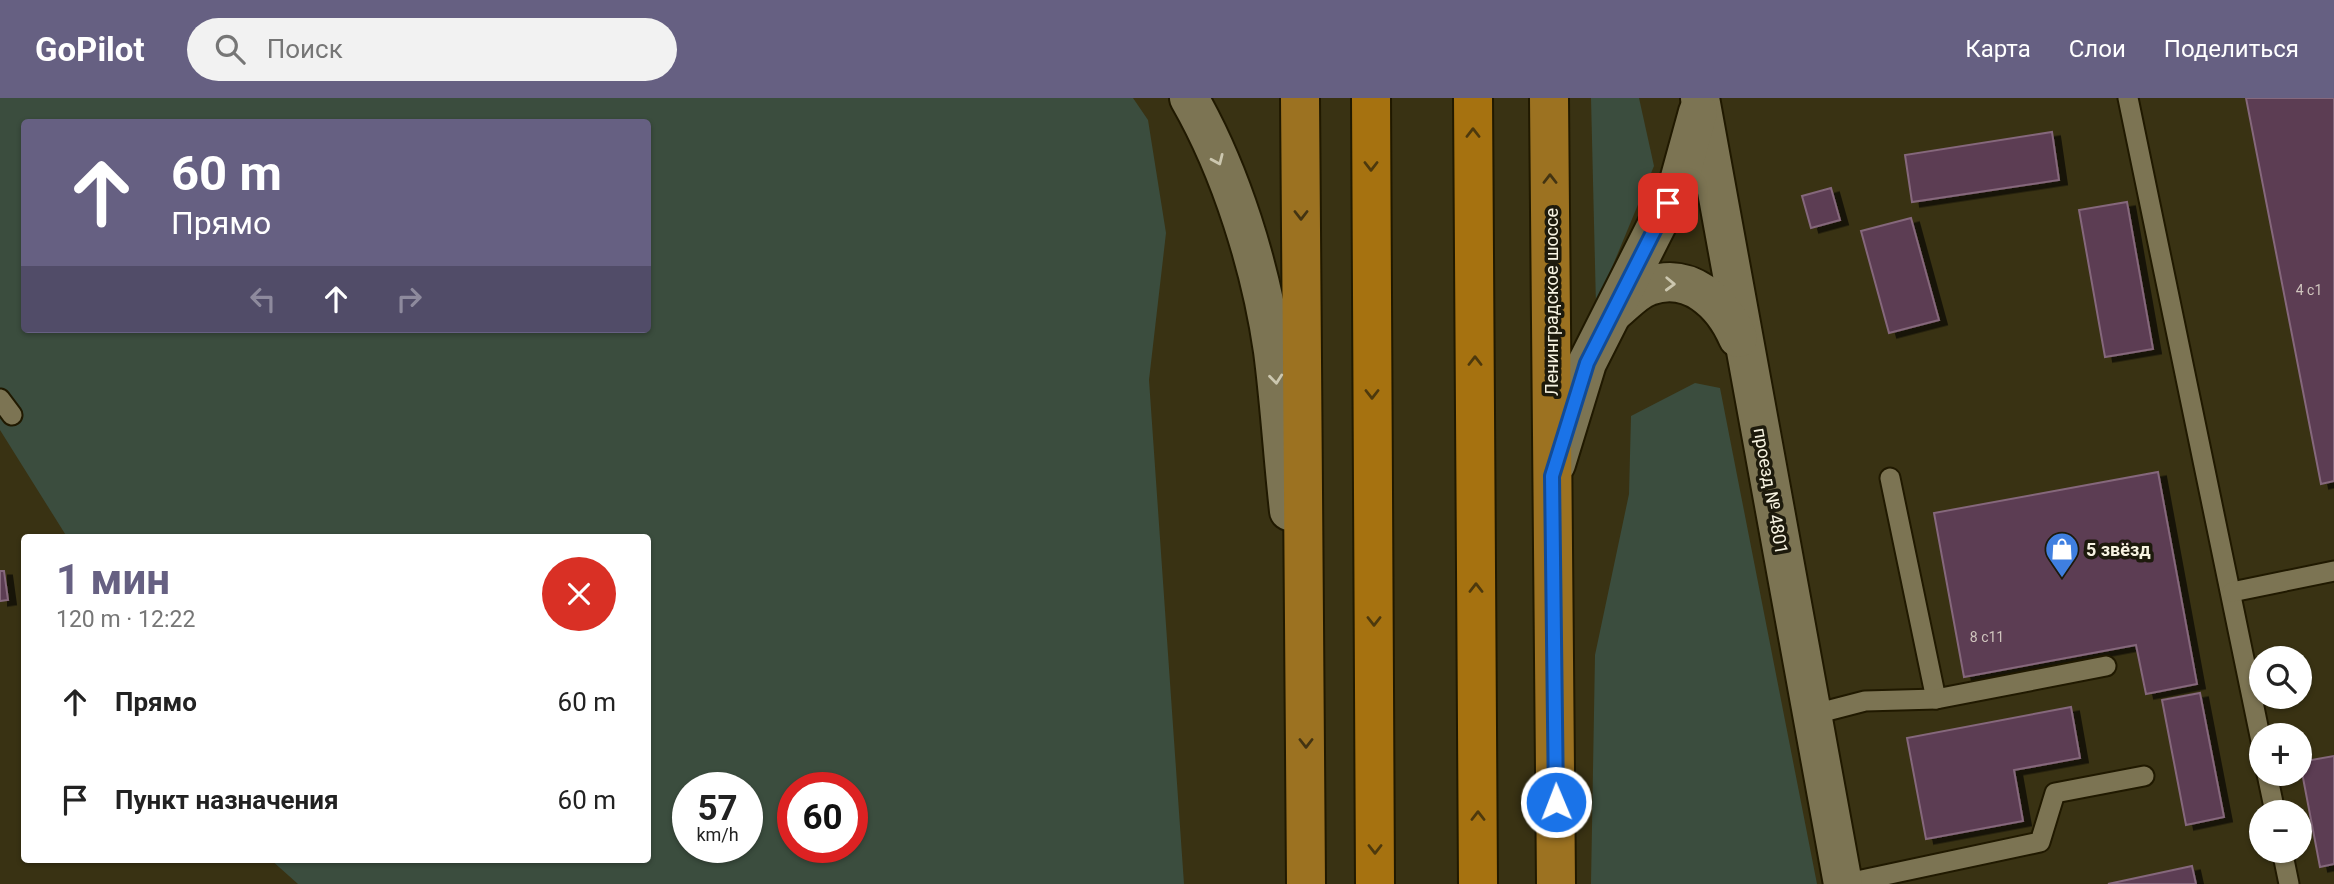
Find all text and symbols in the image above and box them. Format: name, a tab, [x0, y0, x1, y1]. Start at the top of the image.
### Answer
search box	[187, 18, 677, 81]
text: GoPilot	[35, 30, 145, 69]
icon: search	[211, 30, 249, 68]
text: Поиск	[267, 34, 343, 64]
text: Карта	[1965, 35, 2031, 63]
text: Слои	[2069, 35, 2126, 63]
text: Поделиться	[2164, 35, 2299, 63]
one-way arrow	[1465, 128, 1481, 138]
text: 60 m	[171, 145, 282, 202]
icon: ahead	[56, 147, 147, 238]
one-way arrow	[1210, 153, 1224, 165]
one-way arrow	[1363, 161, 1379, 172]
one-way arrow	[1542, 173, 1558, 184]
pin	[1638, 173, 1698, 233]
icon: arrive	[1649, 184, 1687, 222]
text: Прямо	[171, 204, 271, 242]
street label: Ленинградское шоссе	[1541, 208, 1562, 396]
one-way arrow	[1293, 210, 1309, 221]
one-way arrow	[1665, 276, 1676, 291]
icon: left	[244, 280, 282, 318]
icon: ahead	[317, 280, 355, 318]
icon: right	[390, 280, 428, 318]
house number: 4 с1	[2296, 282, 2322, 298]
one-way arrow	[1467, 355, 1483, 366]
one-way arrow	[1268, 373, 1283, 385]
one-way arrow	[1364, 389, 1380, 399]
street label: проезд № 4801	[1750, 426, 1792, 556]
shop icon: 5 звёзд	[2043, 530, 2081, 579]
place label: 5 звёзд	[2086, 539, 2151, 560]
text: 1 мин	[56, 555, 170, 604]
button: close	[542, 557, 616, 631]
one-way arrow	[1468, 583, 1484, 593]
text: 120 m · 12:22	[56, 606, 195, 633]
one-way arrow	[1366, 616, 1382, 627]
house number: 8 с11	[1970, 629, 2004, 645]
map controls	[2249, 646, 2312, 863]
button: search	[2249, 646, 2312, 709]
icon: ahead	[56, 683, 94, 721]
text: Прямо	[115, 687, 197, 717]
text: 60 m	[558, 687, 616, 717]
button: +	[2249, 723, 2312, 786]
one-way arrow	[1298, 737, 1313, 748]
position arrow	[1519, 765, 1593, 839]
speed limit sign: 60	[777, 772, 868, 863]
icon: arrive	[56, 781, 94, 819]
text: Пункт назначения	[115, 785, 339, 815]
text: 60 m	[558, 785, 616, 815]
text: 57	[697, 788, 738, 829]
button: −	[2249, 800, 2312, 863]
one-way arrow	[1470, 810, 1486, 821]
text: km/h	[696, 824, 739, 845]
one-way arrow	[1367, 844, 1383, 854]

